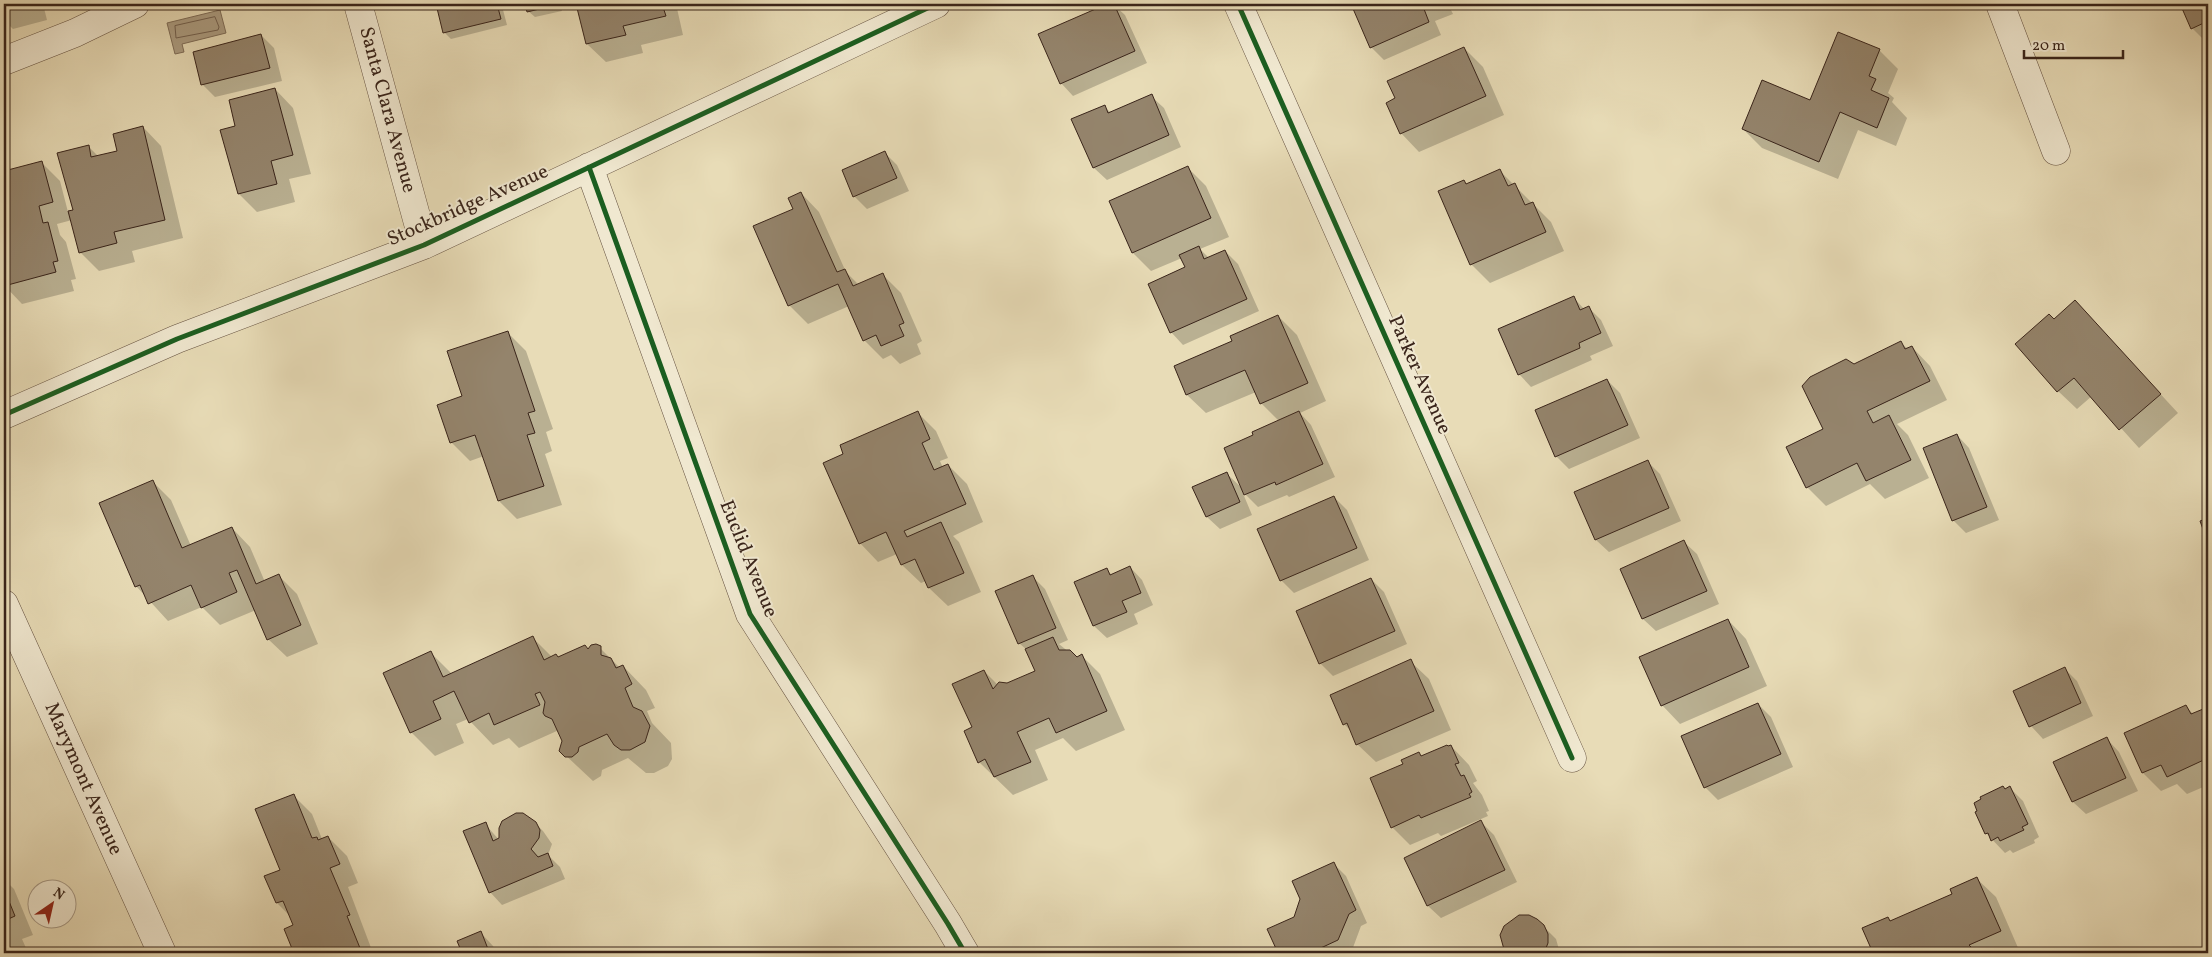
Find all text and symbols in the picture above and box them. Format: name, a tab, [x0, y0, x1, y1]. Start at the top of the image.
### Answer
street label: Santa Clara Avenue	[351, 24, 423, 196]
scale bar	[2024, 28, 2123, 60]
text: 20 m	[2032, 36, 2065, 57]
street label: Stockbridge Avenue	[383, 158, 553, 254]
street label: Parker Avenue	[1380, 311, 1458, 439]
street label: Euclid Avenue	[712, 496, 784, 622]
street label: Marymont Avenue	[37, 698, 129, 860]
north arrow	[28, 880, 78, 930]
text: N	[49, 884, 68, 905]

